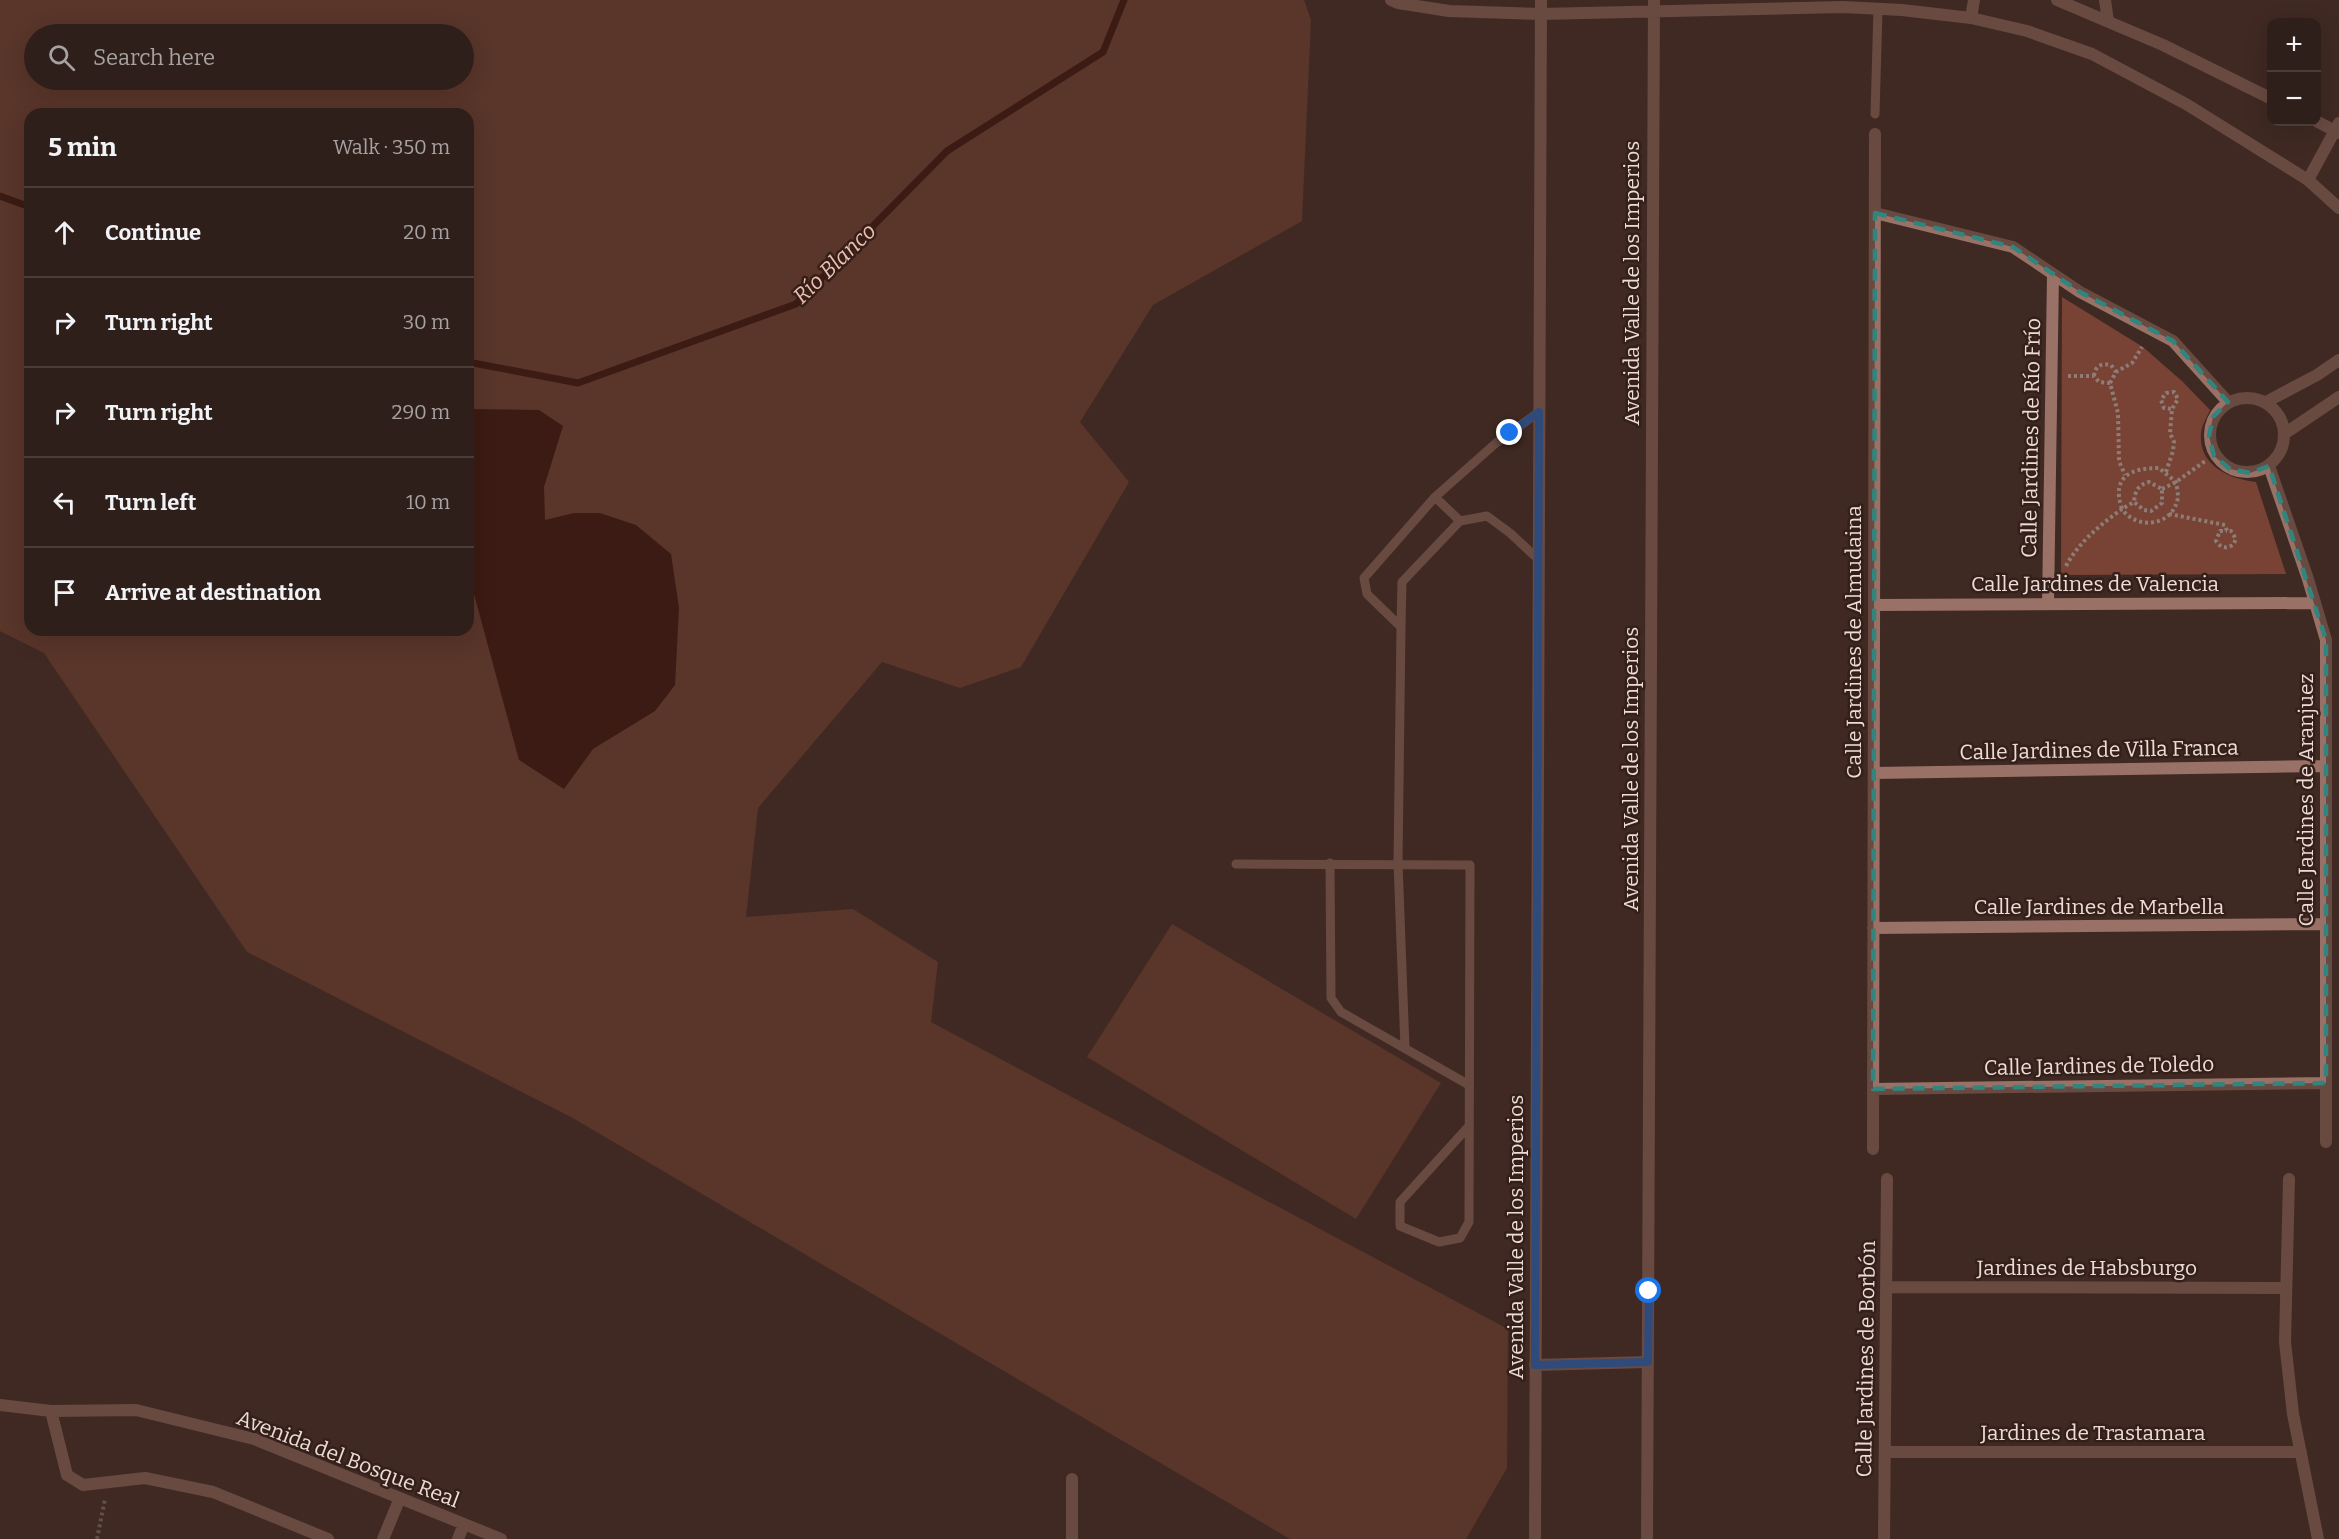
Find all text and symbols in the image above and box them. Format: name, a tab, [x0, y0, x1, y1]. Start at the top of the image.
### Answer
map controls	[2267, 18, 2321, 126]
button: +	[2267, 18, 2321, 72]
search box	[24, 24, 474, 90]
icon: search	[45, 41, 78, 74]
text: Search here	[93, 44, 215, 71]
button: −	[2267, 72, 2321, 126]
text: 5 min	[48, 132, 117, 163]
text: Walk · 350 m	[333, 135, 450, 159]
street label: Avenida Valle de los Imperios	[1619, 141, 1645, 425]
icon: ahead	[48, 216, 81, 249]
water label: Río Blanco	[787, 217, 881, 309]
text: Continue	[105, 219, 201, 246]
text: 20 m	[403, 220, 450, 244]
icon: right	[48, 306, 81, 339]
text: Turn right	[105, 309, 213, 336]
text: 30 m	[403, 310, 450, 334]
street label: Calle Jardines de Río Frío	[2016, 318, 2046, 558]
icon: right	[48, 396, 81, 429]
text: Turn right	[105, 399, 213, 426]
text: 290 m	[392, 400, 450, 424]
route end	[1496, 419, 1522, 445]
icon: left	[48, 486, 81, 519]
text: Turn left	[105, 489, 197, 516]
text: 10 m	[406, 490, 450, 514]
street label: Calle Jardines de Almudaina	[1841, 505, 1867, 779]
street label: Calle Jardines de Valencia	[1971, 571, 2220, 597]
icon: arrive	[48, 576, 81, 609]
text: Arrive at destination	[105, 579, 321, 606]
street label: Avenida Valle de los Imperios	[1618, 627, 1644, 911]
street label: Calle Jardines de Aranjuez	[2293, 673, 2319, 927]
street label: Calle Jardines de Villa Franca	[1959, 735, 2239, 765]
street label: Calle Jardines de Marbella	[1974, 894, 2225, 920]
street label: Calle Jardines de Toledo	[1984, 1051, 2214, 1081]
street label: Avenida Valle de los Imperios	[1503, 1095, 1529, 1379]
street label: Calle Jardines de Borbón	[1851, 1240, 1881, 1478]
street label: Jardines de Habsburgo	[1976, 1255, 2197, 1281]
route start	[1635, 1277, 1661, 1303]
street label: Avenida del Bosque Real	[233, 1405, 463, 1513]
street label: Jardines de Trastamara	[1979, 1420, 2206, 1446]

